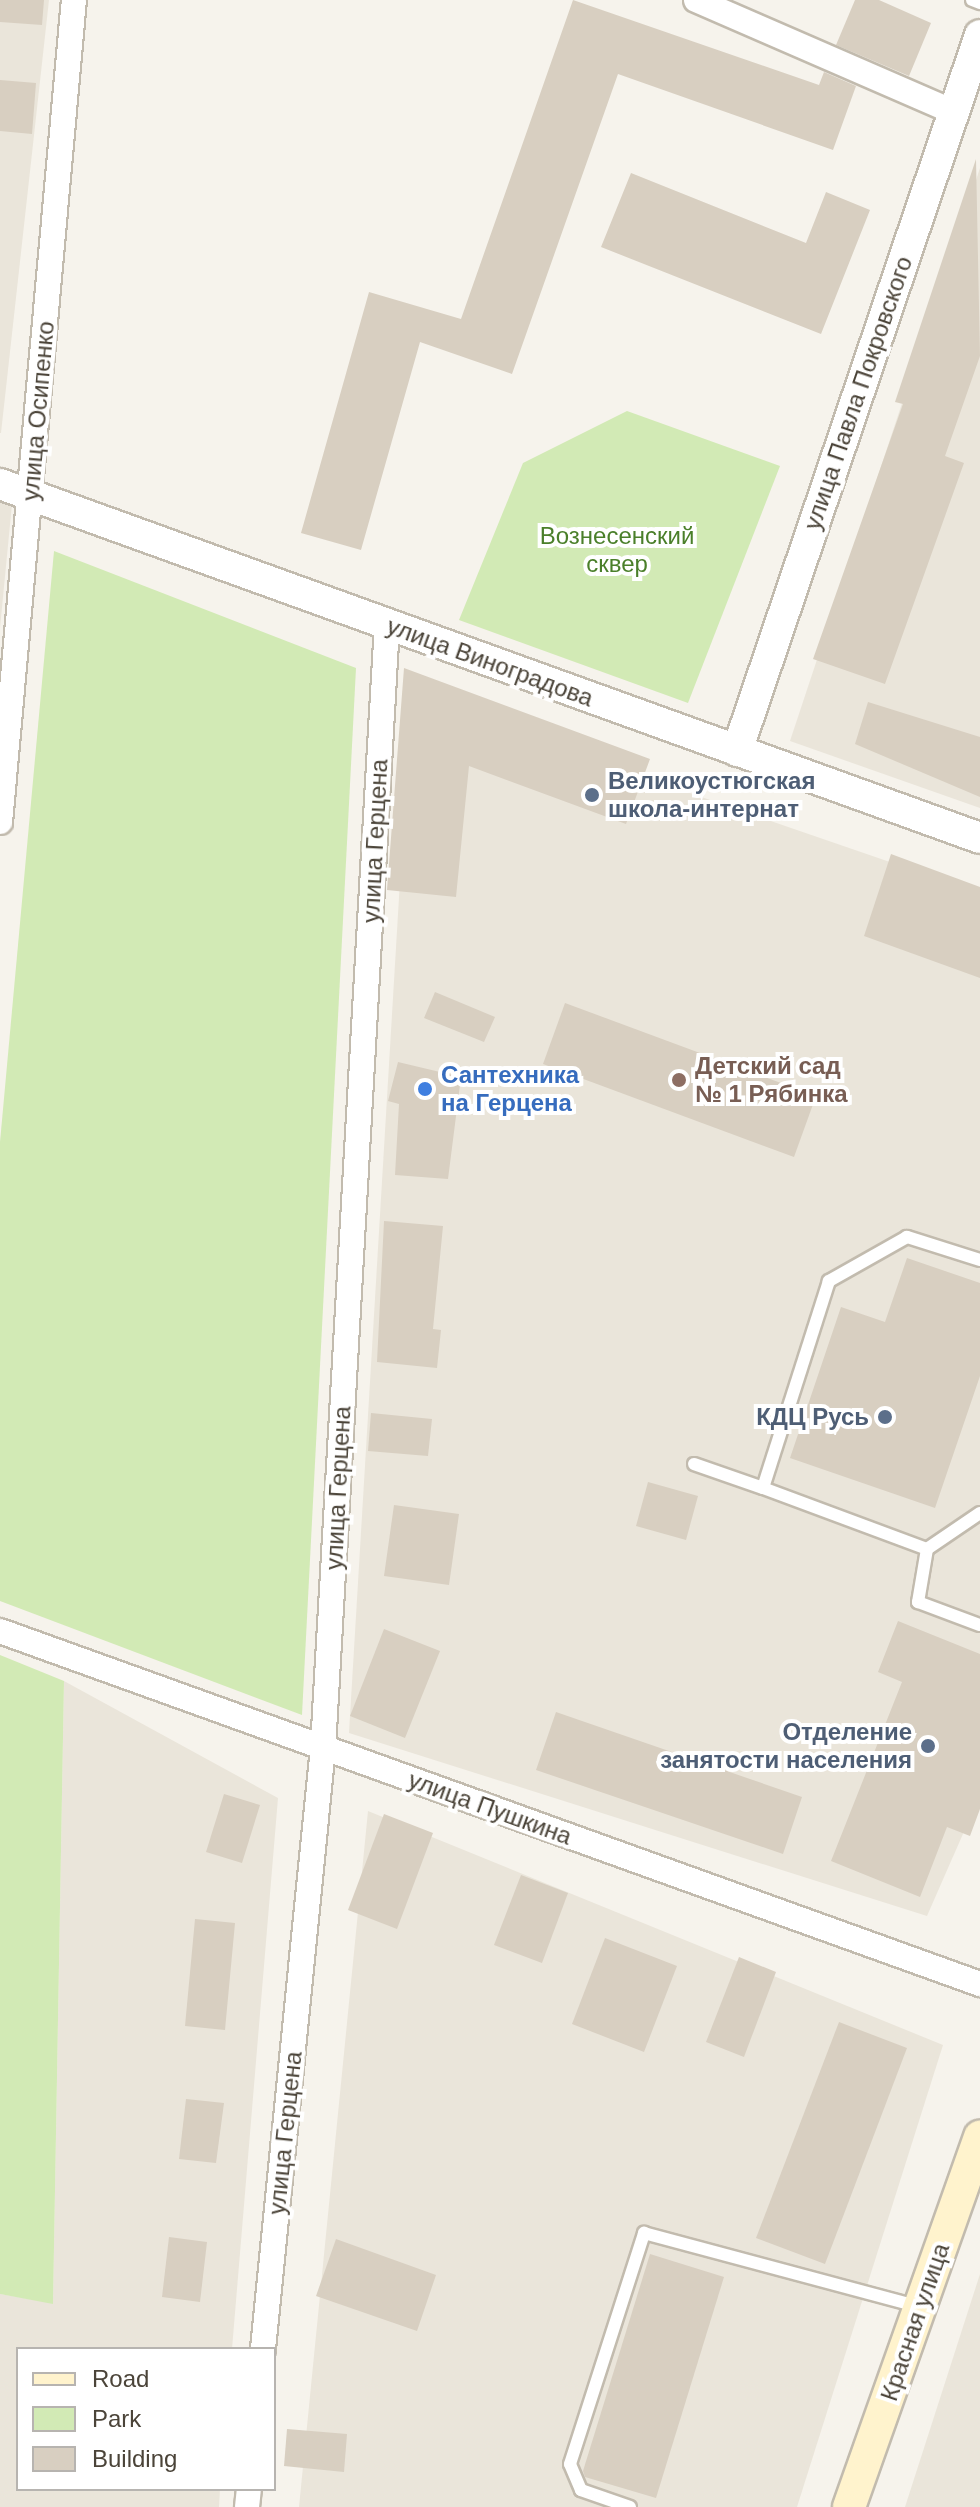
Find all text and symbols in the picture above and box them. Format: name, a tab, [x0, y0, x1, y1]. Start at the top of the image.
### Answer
street label: улица Павла Покровского	[798, 252, 918, 534]
street label: улица Осипенко	[16, 320, 60, 502]
park label: Вознесенский сквер	[540, 522, 694, 578]
street label: улица Виноградова	[383, 611, 597, 713]
street label: улица Герцена	[356, 758, 394, 924]
place label: Великоустюгская школа-интернат	[608, 767, 815, 823]
marker: Великоустюгская школа-интернат	[583, 786, 601, 804]
place label: Детский сад № 1 Рябинка	[695, 1052, 848, 1108]
place label: Сантехника на Герцена	[441, 1061, 579, 1117]
marker: Детский сад № 1 Рябинка	[670, 1071, 688, 1089]
marker: Сантехника на Герцена	[416, 1080, 434, 1098]
place label: КДЦ Русь	[756, 1403, 869, 1431]
street label: улица Герцена	[319, 1405, 357, 1571]
marker: КДЦ Русь	[876, 1408, 894, 1426]
place label: Отделение занятости населения	[660, 1718, 912, 1774]
marker: Отделение занятости населения	[919, 1737, 937, 1755]
street label: улица Пушкина	[404, 1765, 576, 1851]
street label: улица Герцена	[262, 2050, 308, 2216]
street label: Красная улица	[875, 2239, 955, 2405]
legend	[16, 2347, 276, 2491]
text: Road	[92, 2365, 149, 2392]
text: Park	[92, 2405, 141, 2432]
text: Building	[92, 2445, 177, 2472]

